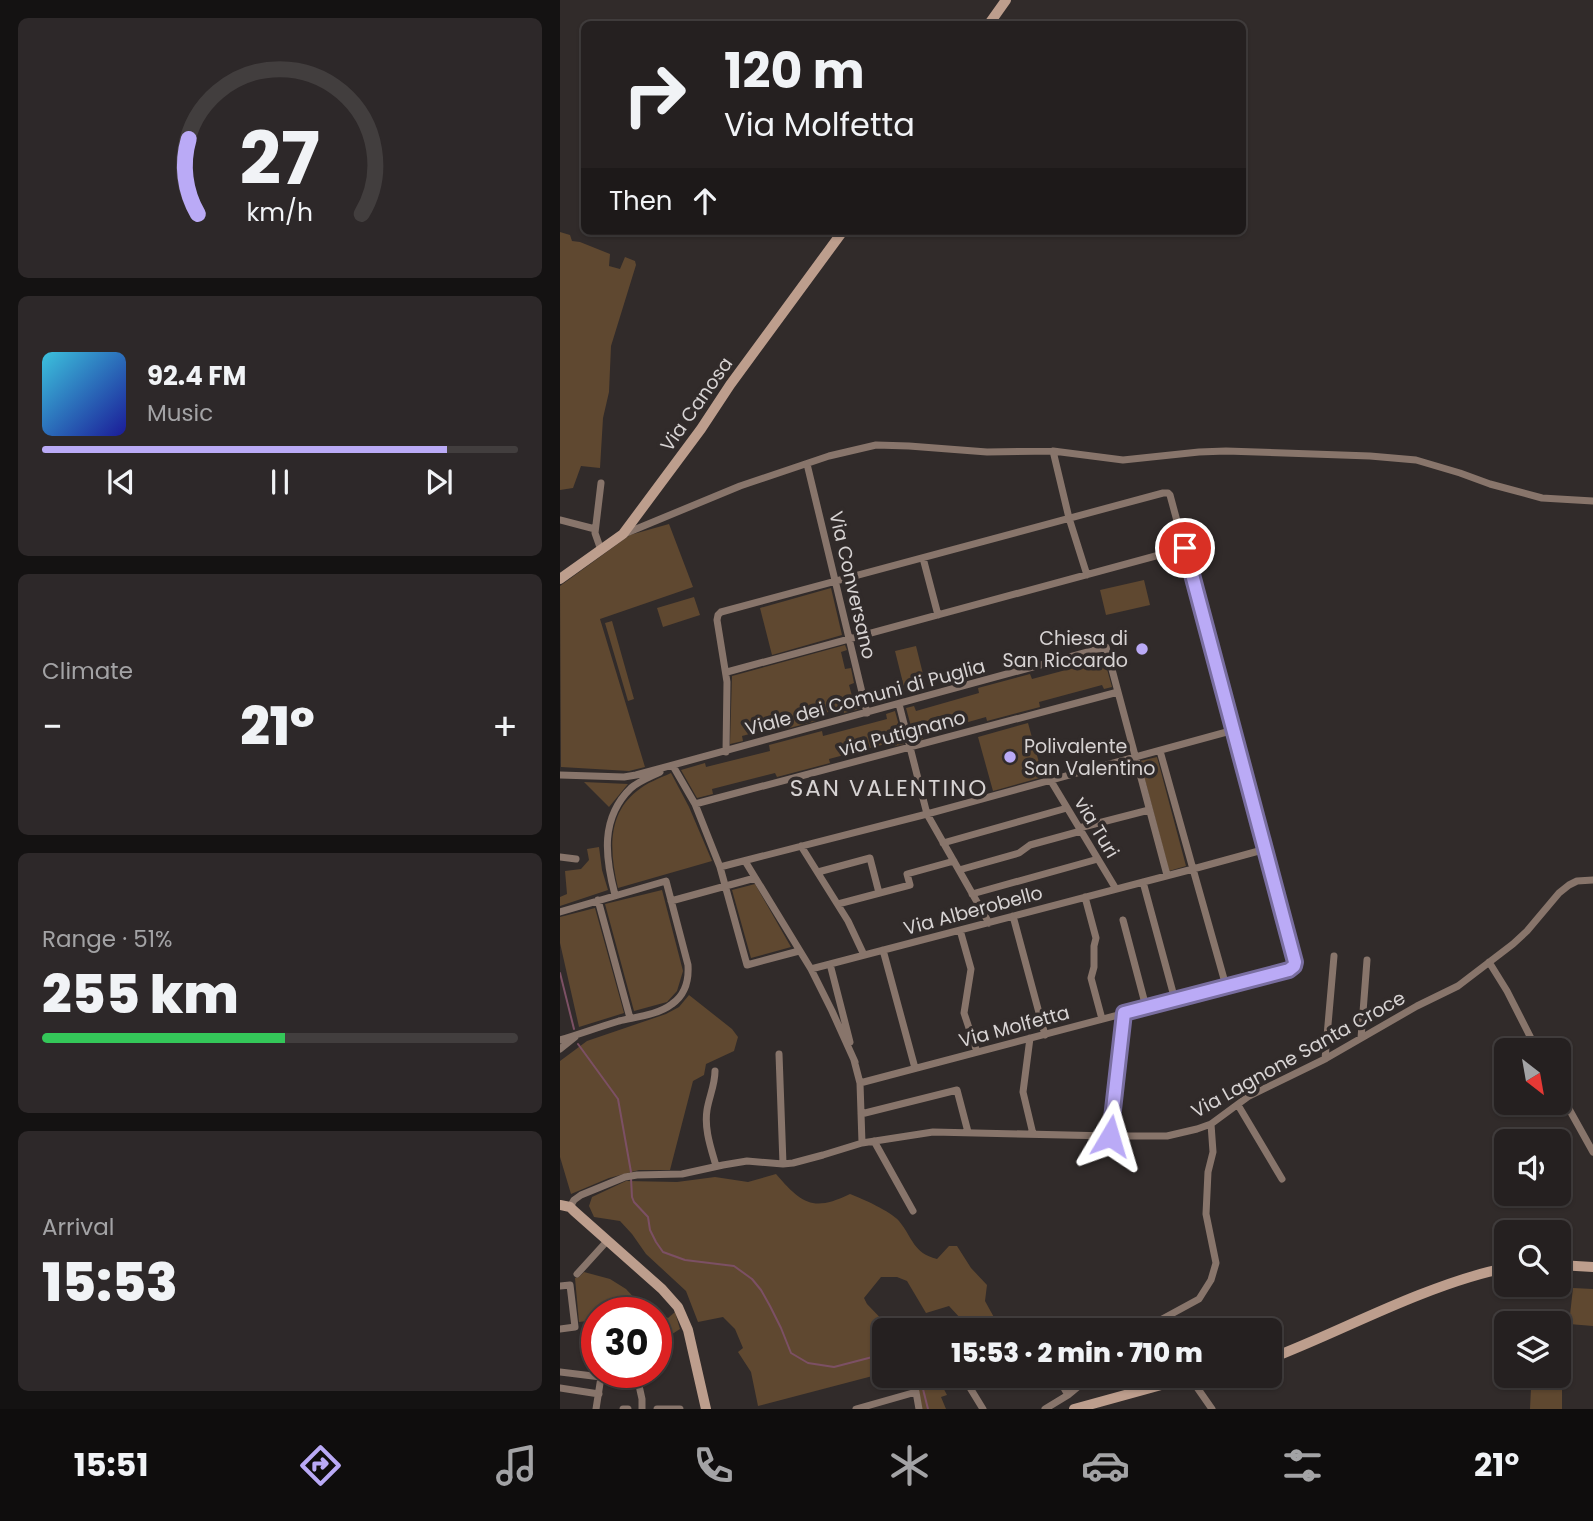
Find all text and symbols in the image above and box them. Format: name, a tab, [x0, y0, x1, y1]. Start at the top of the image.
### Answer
text: 120 m	[724, 37, 865, 105]
icon: right	[609, 49, 700, 140]
text: Via Molfetta	[724, 102, 915, 147]
text: 27	[240, 108, 320, 209]
icon: ahead	[686, 182, 724, 220]
text: Then	[609, 183, 672, 219]
text: km/h	[247, 195, 313, 230]
street label: Via Canosa	[654, 351, 739, 457]
text: 92.4 FM	[147, 358, 246, 394]
text: Music	[147, 397, 213, 429]
icon: previous	[102, 463, 140, 501]
icon: pause	[261, 463, 299, 501]
icon: next	[420, 463, 458, 501]
street label: Via Conversano	[822, 508, 883, 662]
pin	[1155, 518, 1215, 578]
icon: arrive	[1166, 529, 1204, 567]
place label: Chiesa di San Riccardo	[1003, 625, 1128, 674]
marker: Chiesa di San Riccardo	[1134, 641, 1150, 657]
street label: Viale dei Comuni di Puglia	[742, 652, 988, 743]
text: Climate	[42, 655, 133, 687]
text: 21°	[240, 690, 315, 763]
text: −	[42, 700, 63, 753]
text: +	[492, 700, 518, 753]
street label: via Putignano	[836, 704, 968, 763]
place label: Polivalente San Valentino	[1024, 733, 1155, 782]
marker: Polivalente San Valentino	[1002, 749, 1018, 765]
district label: SAN VALENTINO	[790, 772, 988, 804]
street label: via Turi	[1068, 791, 1126, 863]
street label: Via Alberobello	[901, 879, 1046, 942]
text: Range · 51%	[42, 923, 172, 955]
text: 255 km	[42, 958, 239, 1031]
street label: Via Lagnone Santa Croce	[1186, 984, 1410, 1125]
street label: Via Molfetta	[956, 999, 1072, 1054]
north arrow	[1494, 1038, 1572, 1115]
map controls	[1494, 1038, 1571, 1388]
position arrow	[1073, 1099, 1147, 1173]
button: sound	[1494, 1129, 1571, 1206]
text: Arrival	[42, 1211, 114, 1243]
button: search	[1494, 1220, 1571, 1297]
text: 15:53	[42, 1246, 178, 1319]
speed limit sign: 30	[581, 1297, 672, 1388]
button: layers	[1494, 1311, 1571, 1388]
text: 15:53 · 2 min · 710 m	[951, 1335, 1203, 1371]
icon: directions	[296, 1441, 345, 1490]
icon: music	[492, 1441, 541, 1490]
icon: phone	[689, 1441, 738, 1490]
icon: climate	[885, 1441, 934, 1490]
icon: car	[1081, 1441, 1130, 1490]
icon: filters	[1278, 1441, 1327, 1490]
text: 15:51	[74, 1442, 148, 1487]
text: 21°	[1474, 1442, 1519, 1487]

